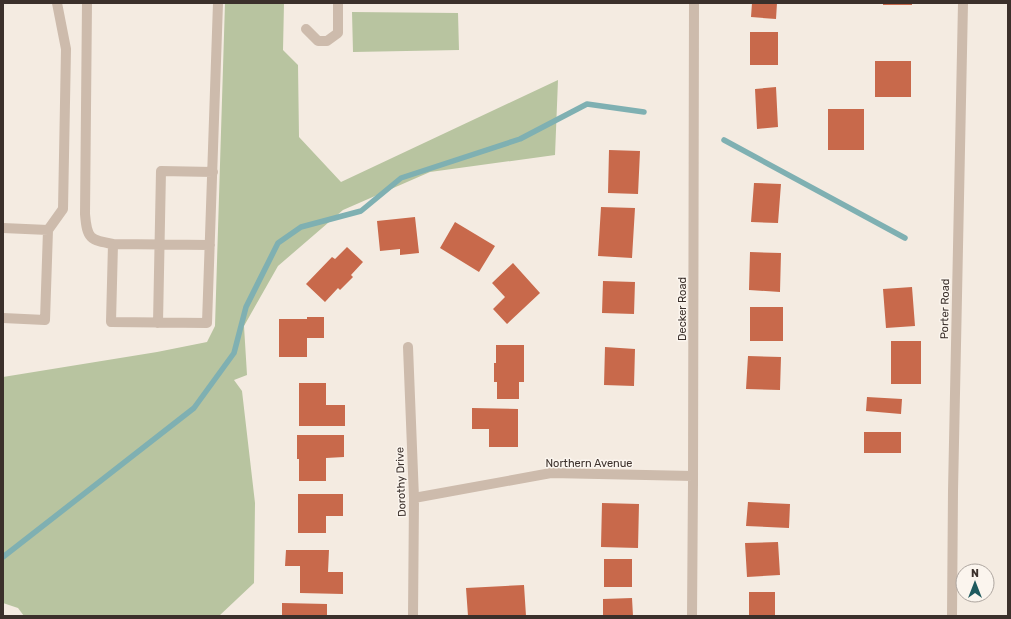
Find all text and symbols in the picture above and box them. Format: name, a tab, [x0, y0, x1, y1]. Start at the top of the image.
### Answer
street label: Decker Road	[676, 277, 689, 341]
street label: Porter Road	[938, 279, 952, 339]
street label: Dorothy Drive	[393, 447, 409, 517]
street label: Northern Avenue	[545, 457, 633, 470]
north arrow	[955, 563, 995, 603]
text: N	[971, 567, 979, 580]

